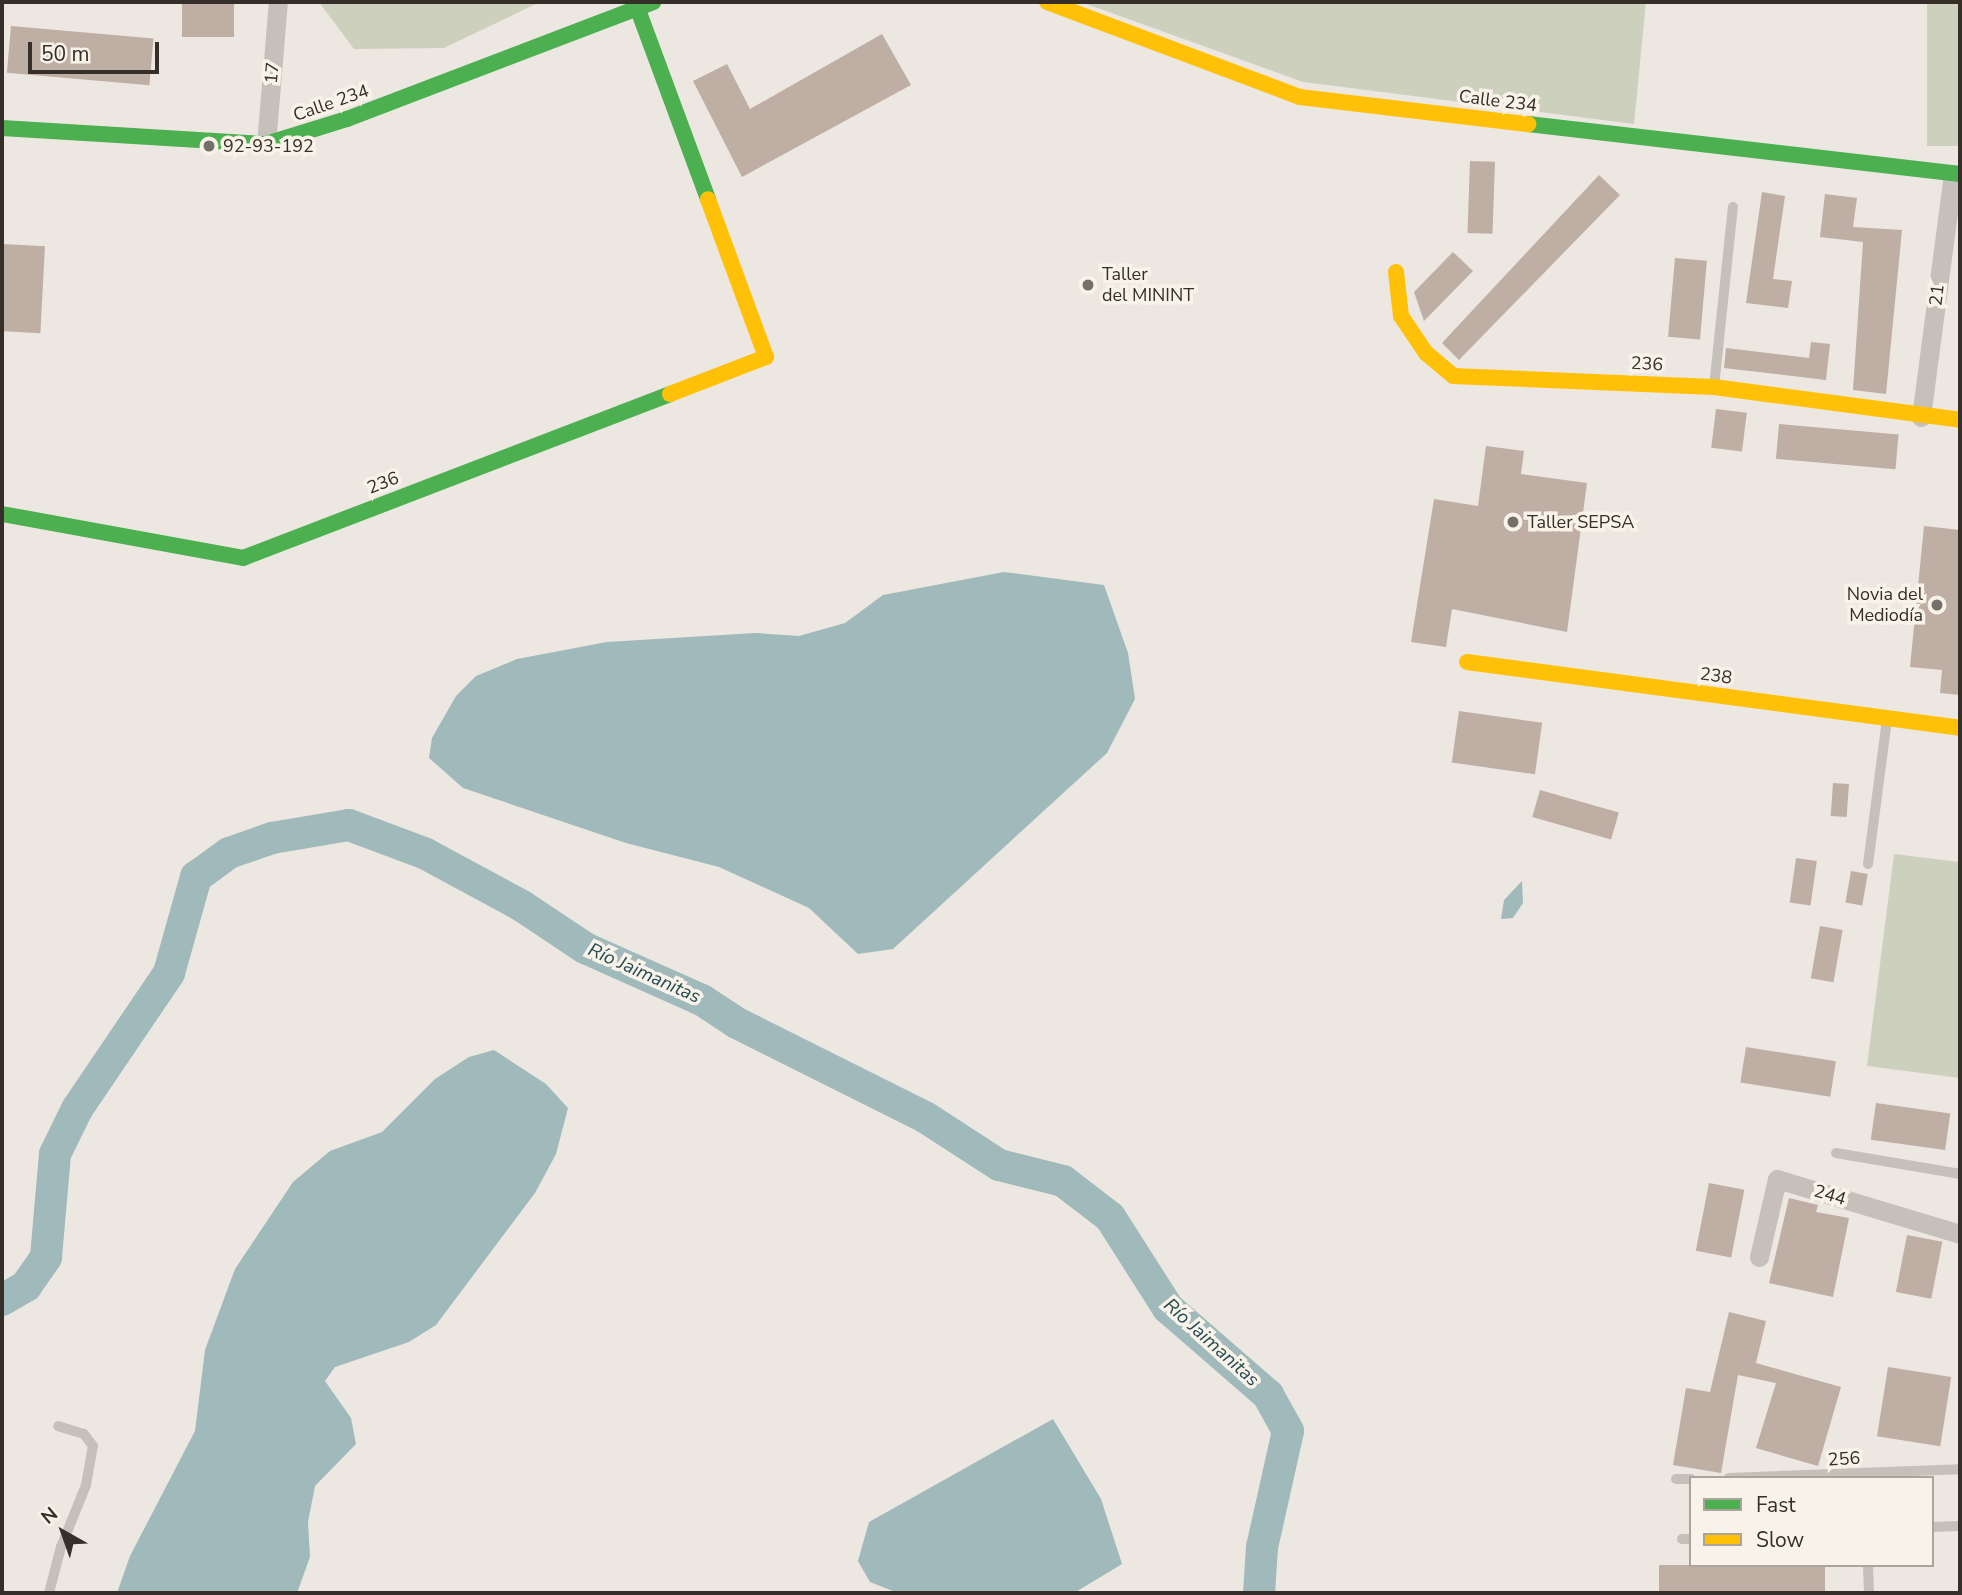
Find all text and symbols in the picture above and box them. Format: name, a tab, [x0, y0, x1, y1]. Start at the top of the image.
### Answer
scale bar	[32, 28, 163, 72]
text: 50 m	[41, 40, 90, 68]
street label: 17	[260, 61, 284, 85]
street label: Calle 234	[290, 80, 372, 126]
street label: Calle 234	[1458, 85, 1538, 117]
place label: 92-93-192	[223, 135, 314, 157]
marker: 92-93-192	[201, 138, 217, 154]
place label: Taller del MININT	[1102, 264, 1194, 306]
marker: Taller del MININT	[1080, 277, 1096, 293]
street label: 21	[1925, 283, 1949, 307]
street label: 236	[1630, 352, 1664, 376]
street label: 236	[364, 467, 402, 499]
place label: Taller SEPSA	[1527, 511, 1634, 533]
marker: Taller SEPSA	[1505, 514, 1521, 530]
place label: Novia del Mediodía	[1847, 584, 1923, 626]
marker: Novia del Mediodía	[1929, 597, 1945, 613]
street label: 238	[1698, 663, 1734, 689]
water label: Río Jaimanitas	[584, 939, 704, 1009]
street label: 244	[1811, 1180, 1849, 1210]
water label: Río Jaimanitas	[1159, 1294, 1263, 1392]
street label: 256	[1827, 1447, 1861, 1471]
legend	[1689, 1476, 1934, 1567]
text: Fast	[1756, 1491, 1796, 1519]
north arrow	[28, 1497, 98, 1567]
text: N	[36, 1501, 63, 1530]
text: Slow	[1756, 1526, 1804, 1554]

